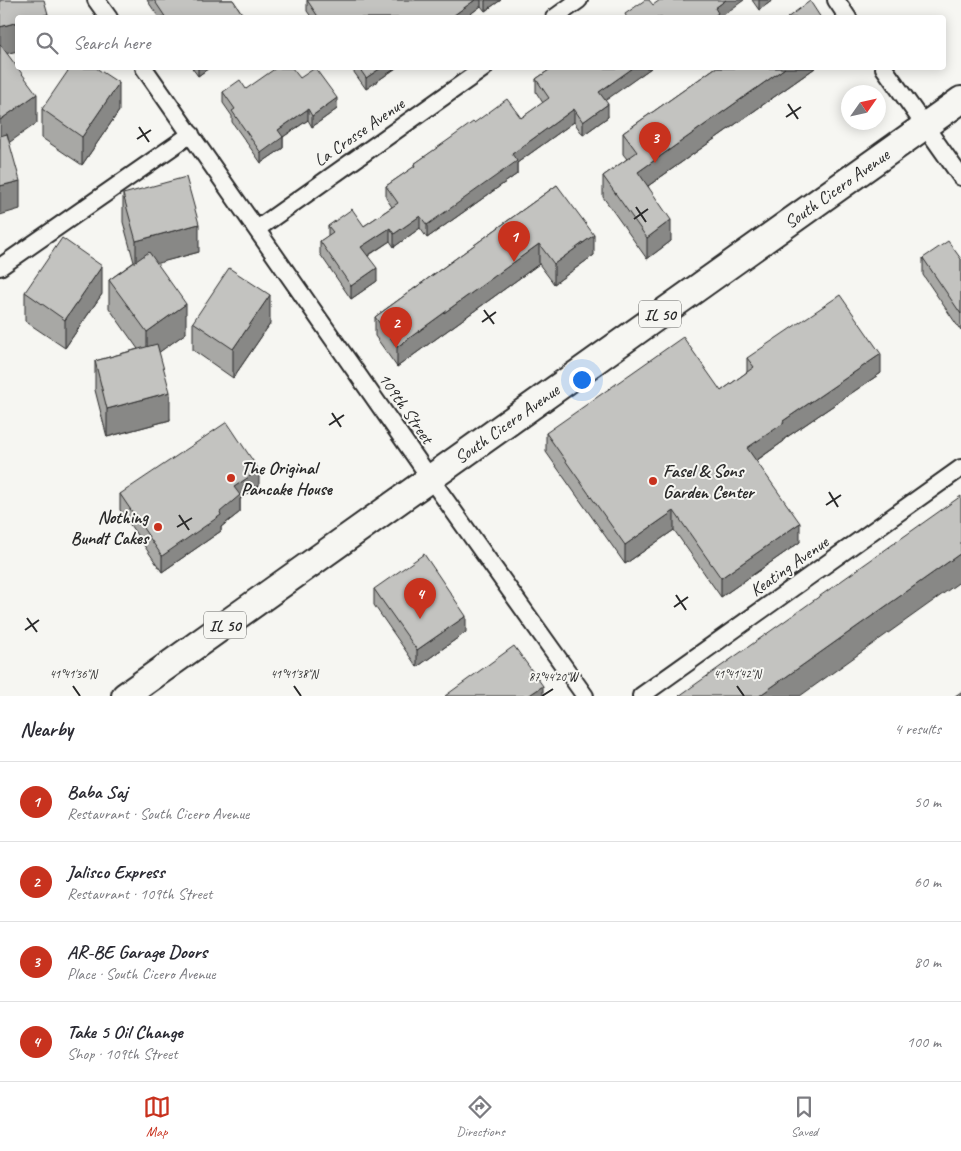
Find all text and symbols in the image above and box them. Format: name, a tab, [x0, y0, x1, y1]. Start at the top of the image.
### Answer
search box	[15, 15, 946, 70]
icon: search	[33, 29, 61, 57]
text: Search here	[73, 31, 150, 55]
north arrow	[841, 85, 886, 130]
street label: La Crosse Avenue	[310, 92, 409, 171]
pin: 3	[639, 122, 671, 163]
street label: South Cicero Avenue	[780, 143, 894, 233]
pin: 1	[498, 221, 530, 262]
road number: IL 50	[639, 300, 681, 328]
pin: 2	[380, 307, 412, 348]
your location	[569, 367, 595, 393]
street label: 109th Street	[374, 368, 440, 449]
street label: South Cicero Avenue	[450, 378, 564, 469]
place label: The Original Pancake House	[241, 457, 334, 500]
place label: Fasel & Sons Garden Center	[663, 460, 756, 503]
marker: The Original Pancake House	[225, 472, 237, 484]
marker: Fasel & Sons Garden Center	[647, 475, 659, 487]
place label: Nothing Bundt Cakes	[71, 506, 150, 549]
marker: Nothing Bundt Cakes	[152, 521, 164, 533]
street label: Keating Avenue	[745, 530, 833, 601]
pin: 4	[404, 578, 436, 619]
road number: IL 50	[204, 612, 246, 638]
text: 41°41'36"N	[49, 666, 98, 682]
text: 41°41'38"N	[270, 666, 319, 682]
text: 41°41'42"N	[713, 666, 762, 682]
text: 87°44'20"W	[529, 669, 580, 685]
text: Nearby	[20, 716, 73, 742]
text: 4 results	[894, 719, 941, 739]
text: Baba Saj	[67, 780, 128, 804]
text: 1	[32, 792, 40, 812]
text: 50 m	[914, 792, 941, 812]
text: Restaurant · South Cicero Avenue	[67, 804, 249, 824]
text: Jalisco Express	[67, 860, 164, 884]
text: 2	[32, 872, 40, 892]
text: 60 m	[914, 872, 941, 892]
text: Restaurant · 109th Street	[67, 884, 212, 904]
text: AR-BE Garage Doors	[67, 940, 207, 964]
text: 3	[32, 952, 40, 972]
text: 80 m	[914, 952, 941, 972]
text: Place · South Cicero Avenue	[67, 964, 215, 984]
text: Take 5 Oil Change	[67, 1020, 183, 1044]
text: 4	[32, 1032, 40, 1052]
text: 100 m	[907, 1032, 941, 1052]
text: Shop · 109th Street	[67, 1044, 178, 1064]
tab: Map	[143, 1093, 171, 1140]
tab: Directions	[456, 1093, 505, 1140]
tab: Saved	[790, 1093, 818, 1140]

